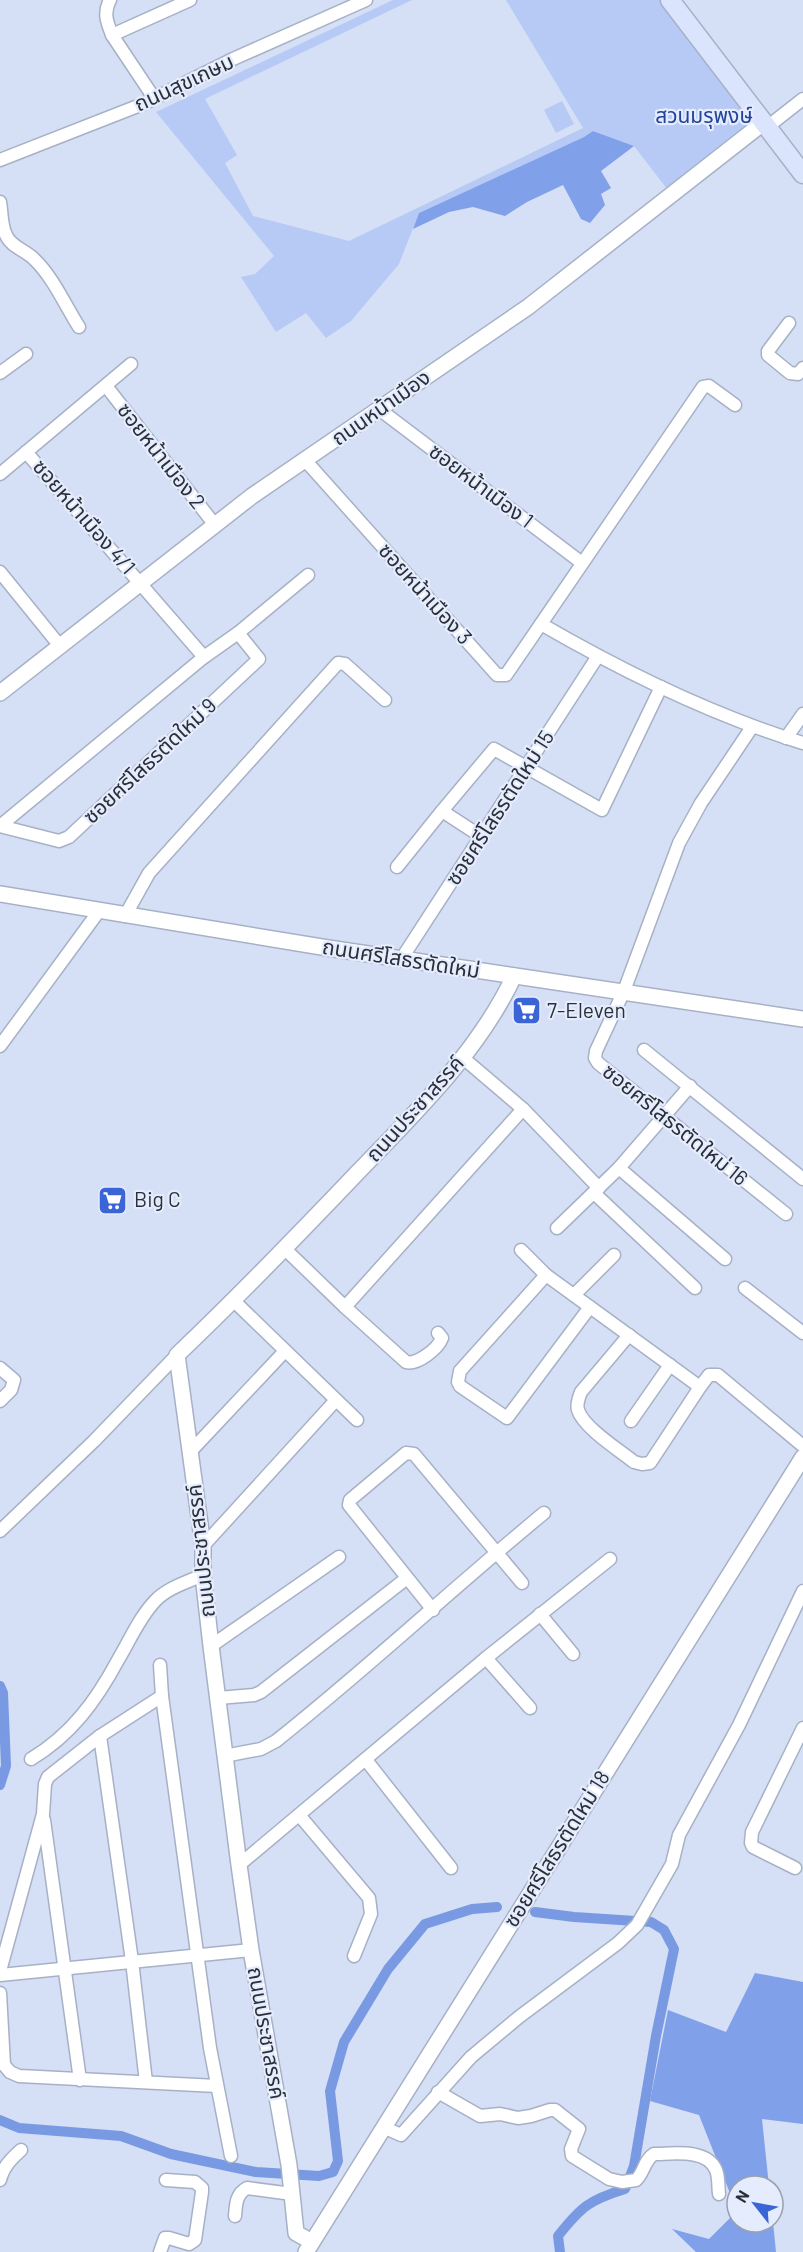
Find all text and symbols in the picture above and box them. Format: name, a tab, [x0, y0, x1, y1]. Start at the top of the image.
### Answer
street label: ถนนสุขเกษม	[130, 48, 238, 117]
park label: สวนมรุพงษ์	[655, 102, 753, 129]
street label: ถนนหน้าเมือง	[326, 364, 434, 450]
street label: ซอยหน้าเมือง 2	[113, 397, 211, 513]
street label: ซอยหน้าเมือง 1	[425, 438, 539, 532]
street label: ซอยหน้าเมือง 4/1	[29, 454, 142, 579]
street label: ซอยหน้าเมือง 3	[374, 537, 478, 649]
street label: ซอยศรีโสธรตัดใหม่ 9	[77, 692, 221, 828]
street label: ซอยศรีโสธรตัดใหม่ 15	[439, 725, 558, 889]
street label: ถนนศรีโสธรตัดใหม่	[321, 933, 482, 982]
supermarket icon: 7-Eleven	[510, 995, 542, 1027]
place label: 7-Eleven	[547, 997, 626, 1022]
street label: ถนนประชาสรรค์	[360, 1050, 468, 1166]
street label: ซอยศรีโสธรตัดใหม่ 16	[598, 1058, 754, 1190]
supermarket icon: Big C	[97, 1184, 129, 1216]
place label: Big C	[134, 1186, 181, 1211]
street label: ถนนประชาสรรค์	[180, 1483, 219, 1619]
street label: ซอยศรีโสธรตัดใหม่ 18	[498, 1765, 614, 1931]
street label: ถนนประชาสรรค์	[244, 1965, 291, 2101]
north arrow	[725, 2174, 785, 2234]
text: N	[731, 2187, 753, 2205]

